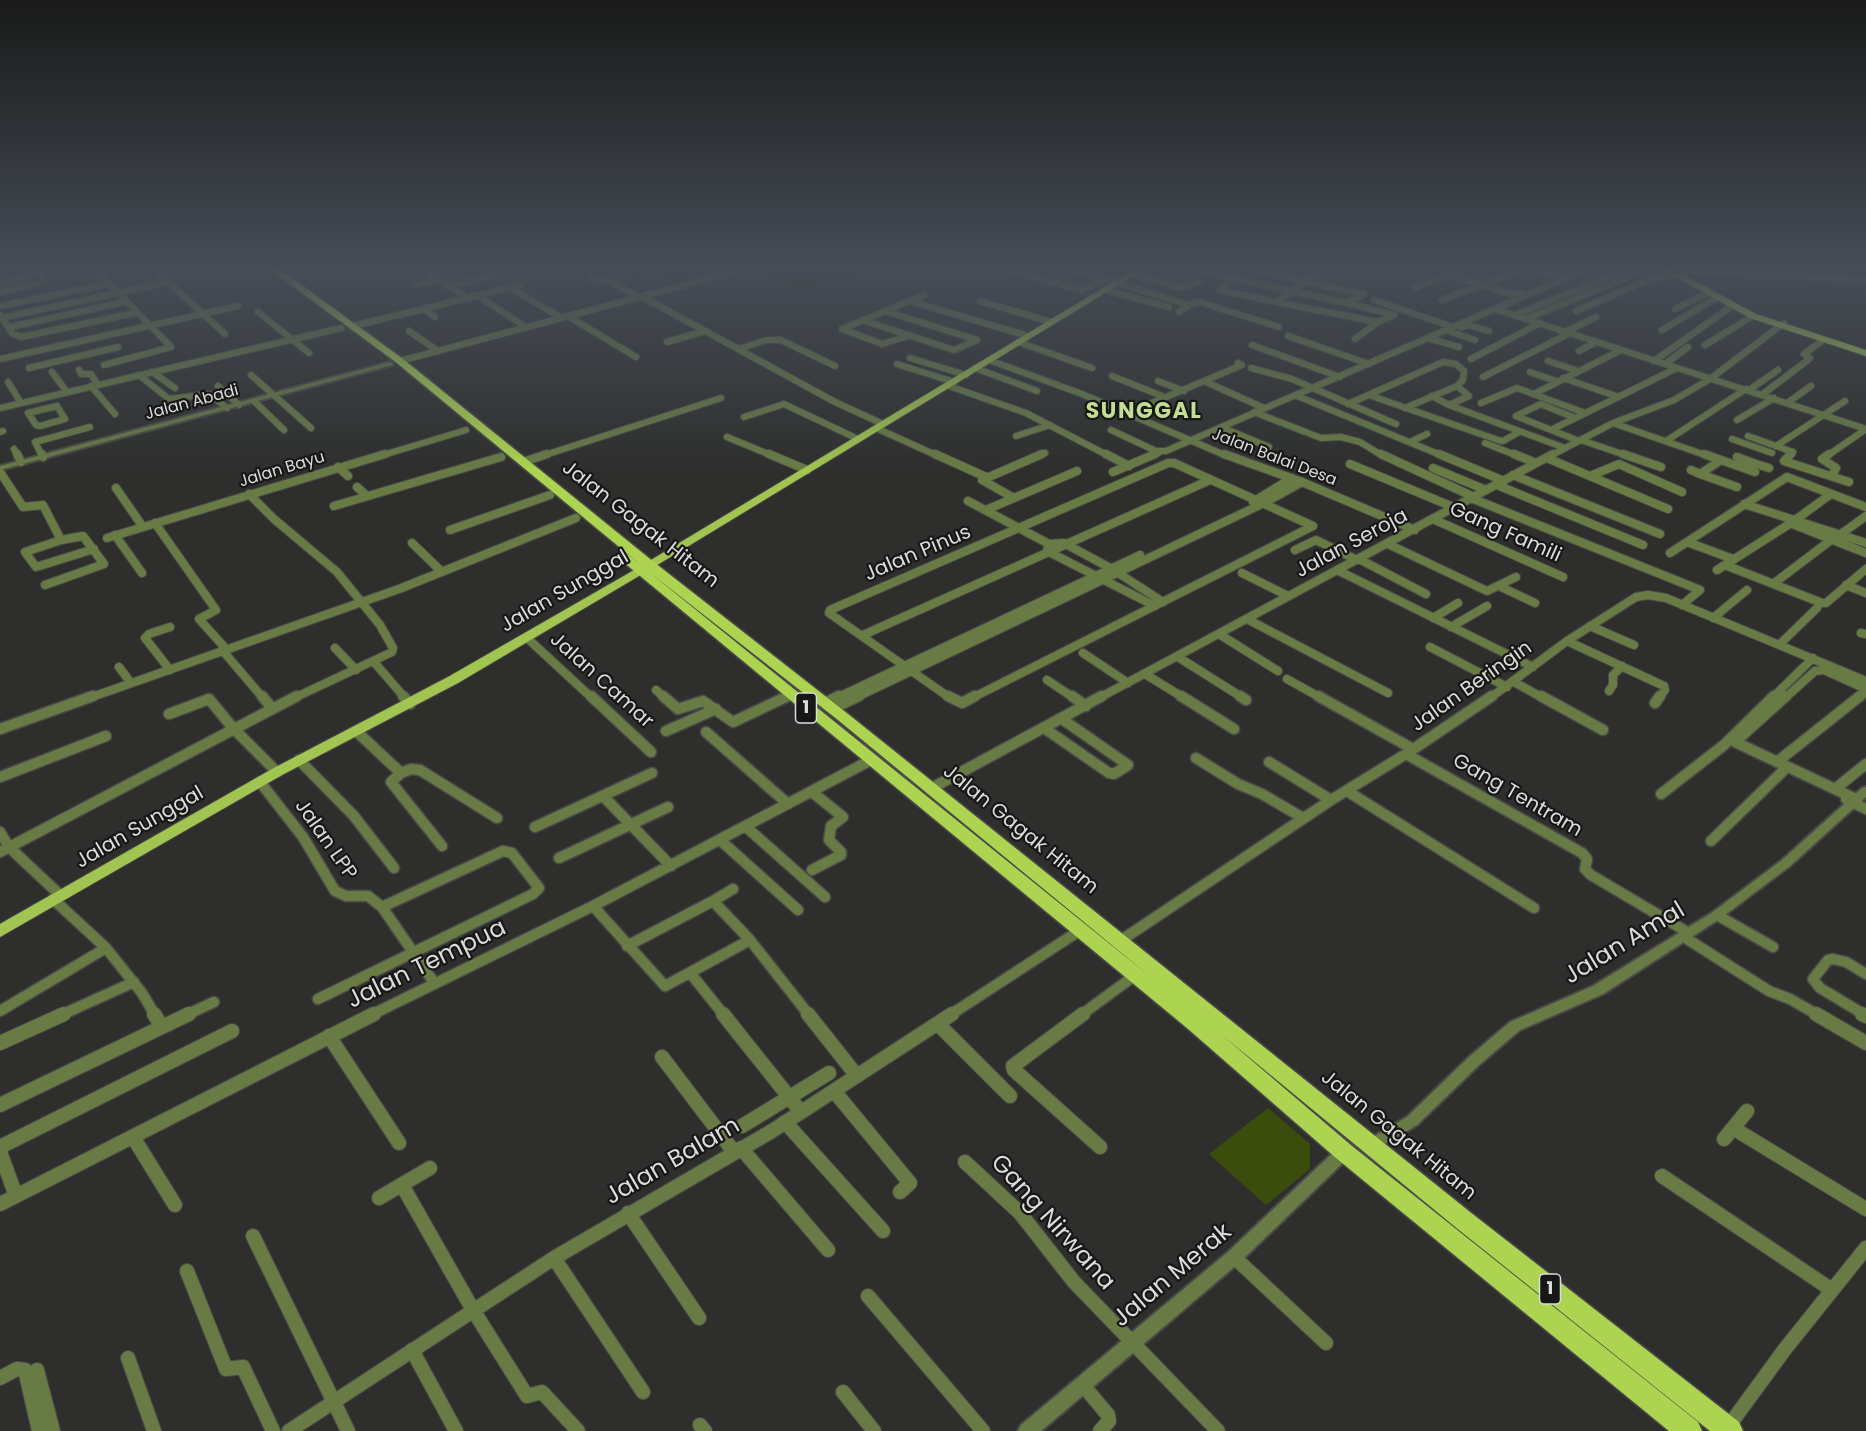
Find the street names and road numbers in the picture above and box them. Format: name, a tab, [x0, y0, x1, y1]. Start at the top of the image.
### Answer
street label: Jalan Abadi	[143, 381, 241, 425]
street label: Jalan Balai Desa	[1209, 425, 1339, 491]
street label: Jalan Bayu	[237, 448, 327, 492]
street label: Jalan Gagak Hitam	[557, 456, 723, 594]
street label: Gang Famili	[1445, 498, 1565, 568]
street label: Jalan Seroja	[1292, 504, 1412, 584]
street label: Jalan Pinus	[861, 521, 975, 587]
street label: Jalan Sunggal	[497, 546, 633, 638]
street label: Jalan Camar	[544, 628, 658, 734]
street label: Jalan Beringin	[1407, 637, 1537, 737]
road number: 1	[796, 693, 816, 723]
street label: Gang Tentram	[1448, 749, 1586, 843]
street label: Jalan Gagak Hitam	[938, 760, 1102, 900]
street label: Jalan Sunggal	[72, 782, 208, 874]
street label: Jalan LPP	[289, 795, 361, 885]
street label: Jalan Amal	[1559, 897, 1691, 991]
street label: Jalan Tempua	[343, 914, 511, 1016]
street label: Jalan Gagak Hitam	[1316, 1066, 1480, 1206]
street label: Jalan Balam	[601, 1112, 745, 1212]
street label: Gang Nirwana	[984, 1149, 1120, 1297]
street label: Jalan Merak	[1108, 1218, 1238, 1334]
road number: 1	[1540, 1274, 1560, 1304]

